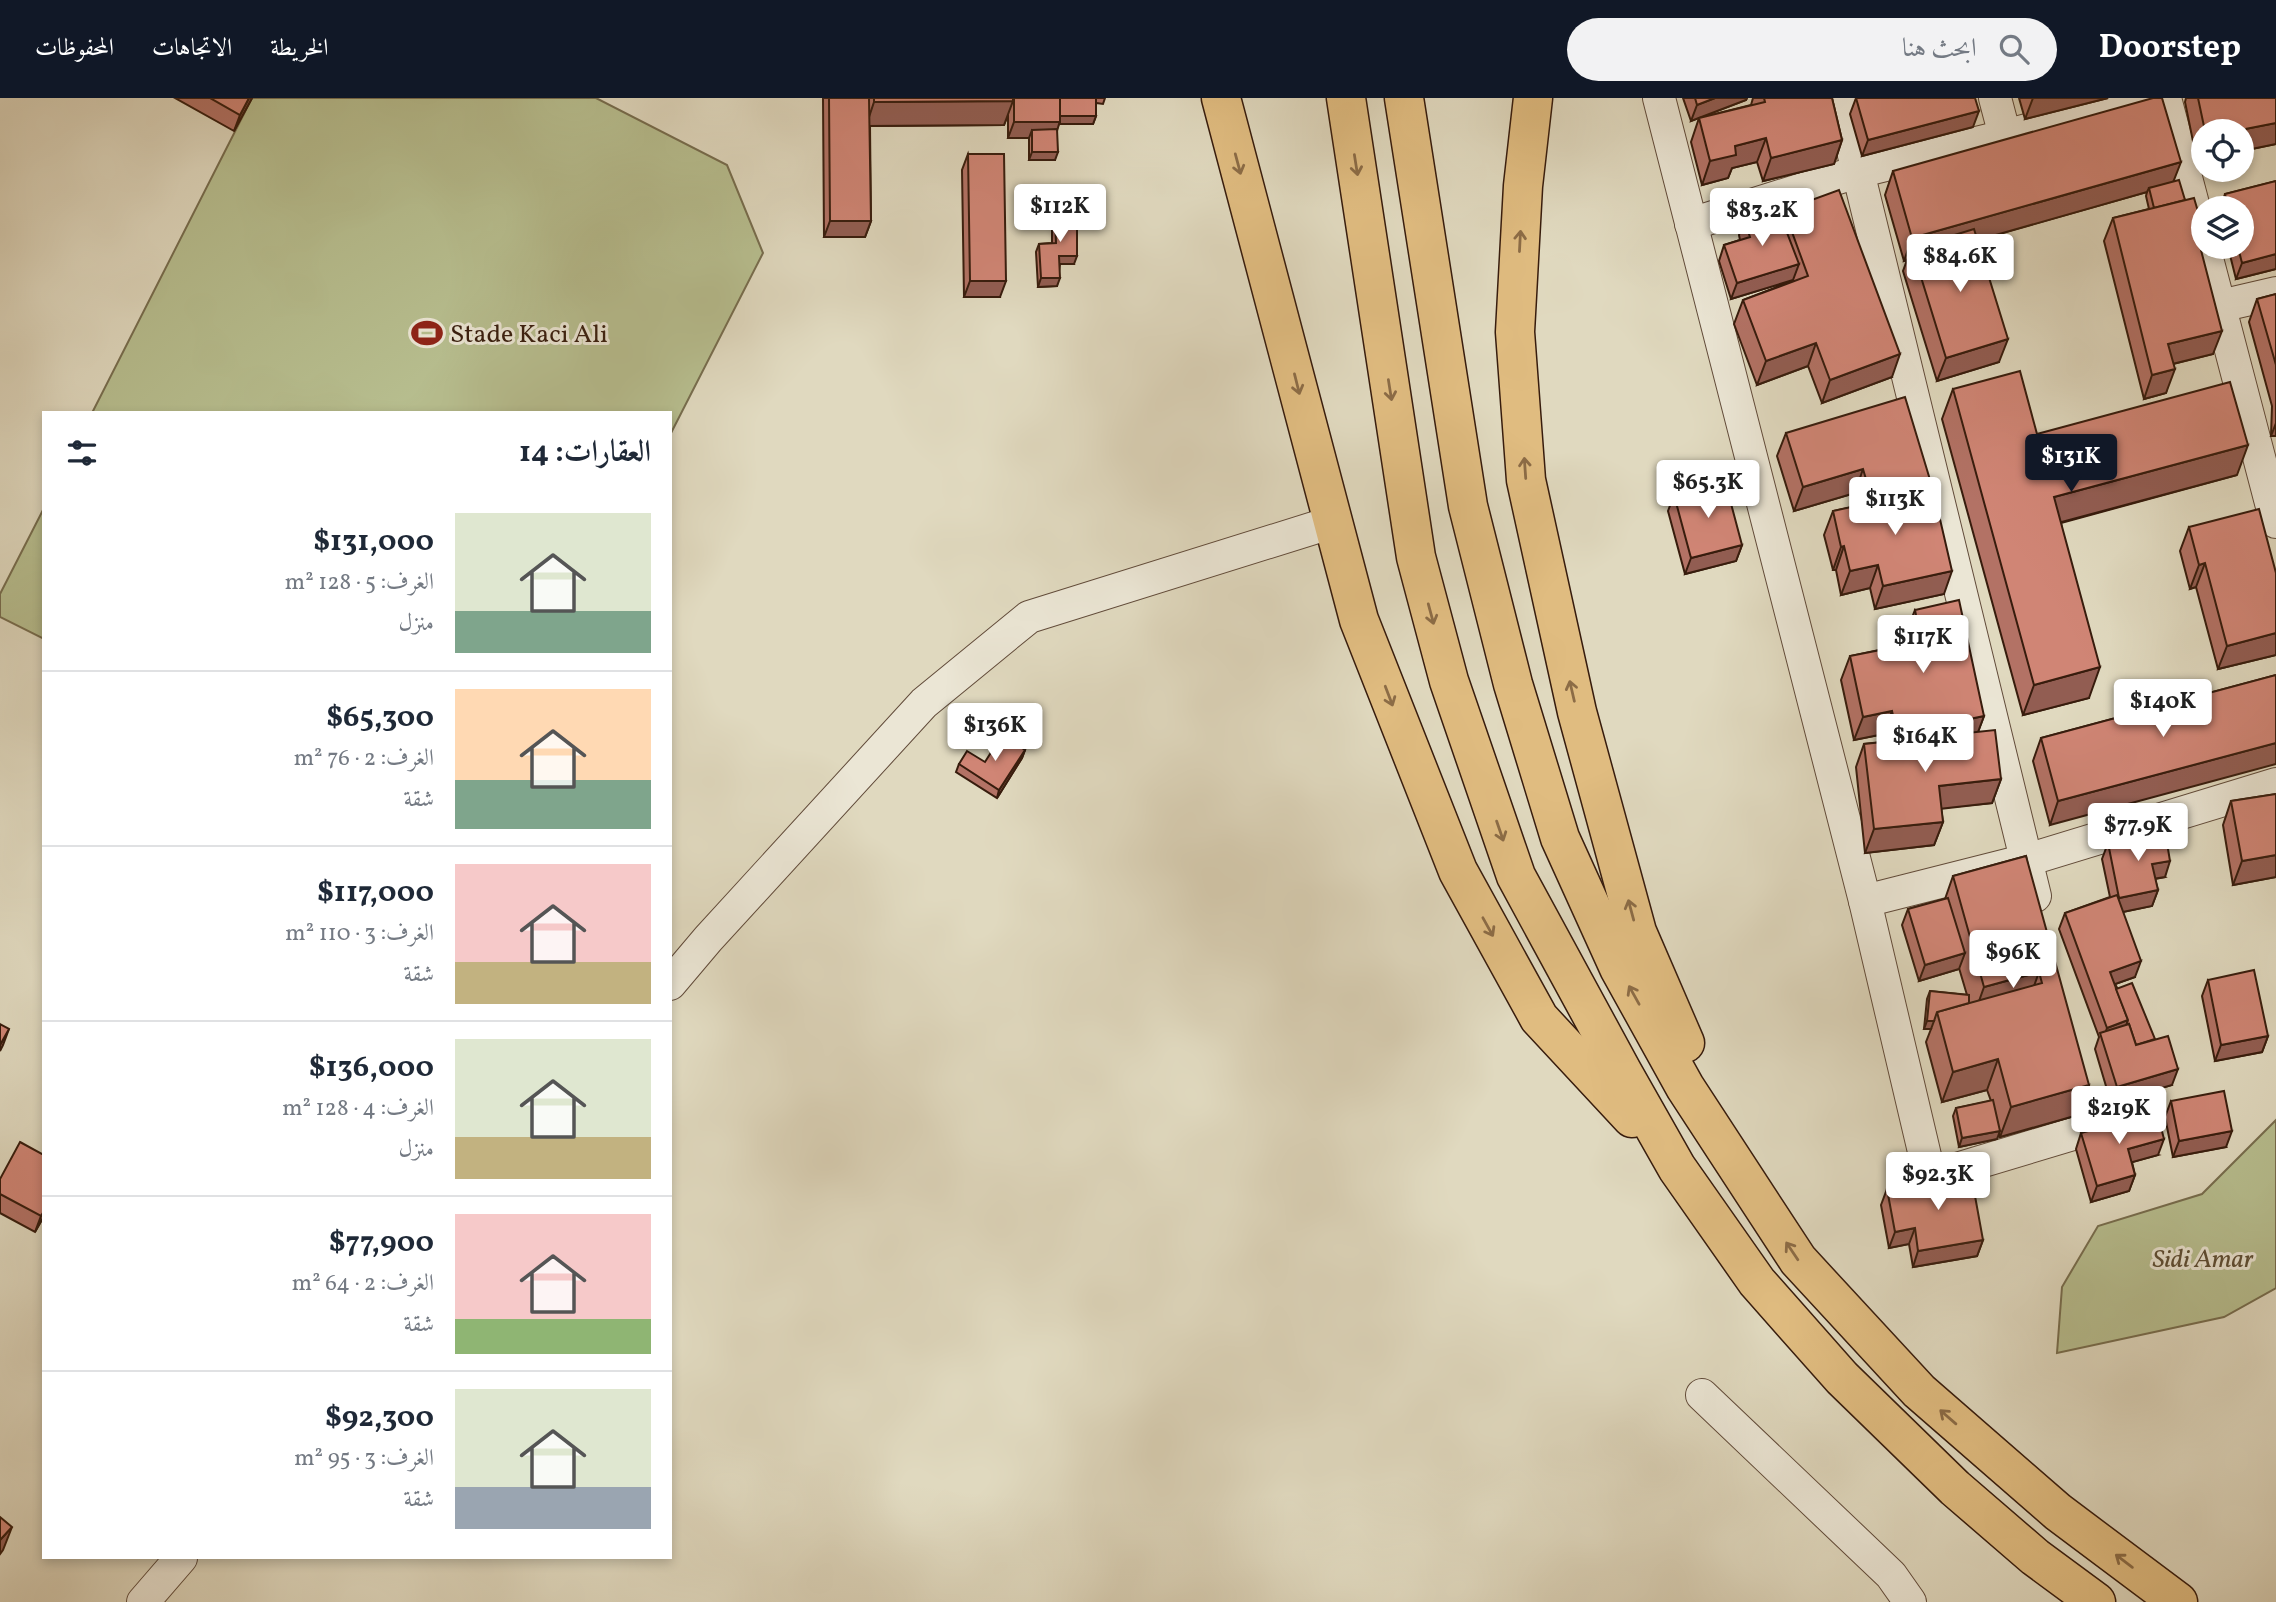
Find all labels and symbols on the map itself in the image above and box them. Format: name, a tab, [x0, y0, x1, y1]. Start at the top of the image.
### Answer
one-way arrow	[1233, 153, 1246, 175]
one-way arrow	[1350, 154, 1363, 176]
pin: $112K	[1011, 184, 1109, 244]
pin: $83.2K	[1705, 188, 1819, 248]
one-way arrow	[1514, 230, 1527, 253]
pin: $84.6K	[1903, 234, 2017, 294]
sports icon: Stade Kaci Ali	[410, 316, 444, 350]
place label: Stade Kaci Ali	[450, 317, 608, 353]
one-way arrow	[1291, 372, 1304, 394]
one-way arrow	[1384, 379, 1397, 401]
pin: $131K	[2022, 434, 2120, 494]
one-way arrow	[1518, 458, 1531, 480]
pin: $65.3K	[1651, 460, 1765, 520]
pin: $113K	[1846, 478, 1944, 537]
one-way arrow	[1425, 602, 1438, 625]
pin: $117K	[1874, 616, 1972, 675]
one-way arrow	[1565, 680, 1579, 703]
pin: $140K	[2114, 680, 2212, 739]
one-way arrow	[1383, 684, 1396, 706]
pin: $136K	[946, 704, 1044, 763]
pin: $164K	[1876, 714, 1974, 774]
pin: $77.9K	[2081, 804, 2195, 863]
one-way arrow	[1495, 819, 1507, 841]
one-way arrow	[1624, 900, 1637, 922]
one-way arrow	[1482, 916, 1496, 936]
pin: $96K	[1972, 930, 2054, 990]
one-way arrow	[1627, 986, 1641, 1006]
pin: $219K	[2070, 1086, 2168, 1146]
pin: $92.3K	[1881, 1152, 1995, 1212]
one-way arrow	[1785, 1242, 1800, 1261]
park label: Sidi Amar	[2152, 1242, 2254, 1278]
one-way arrow	[1940, 1409, 1958, 1425]
one-way arrow	[2115, 1554, 2134, 1568]

